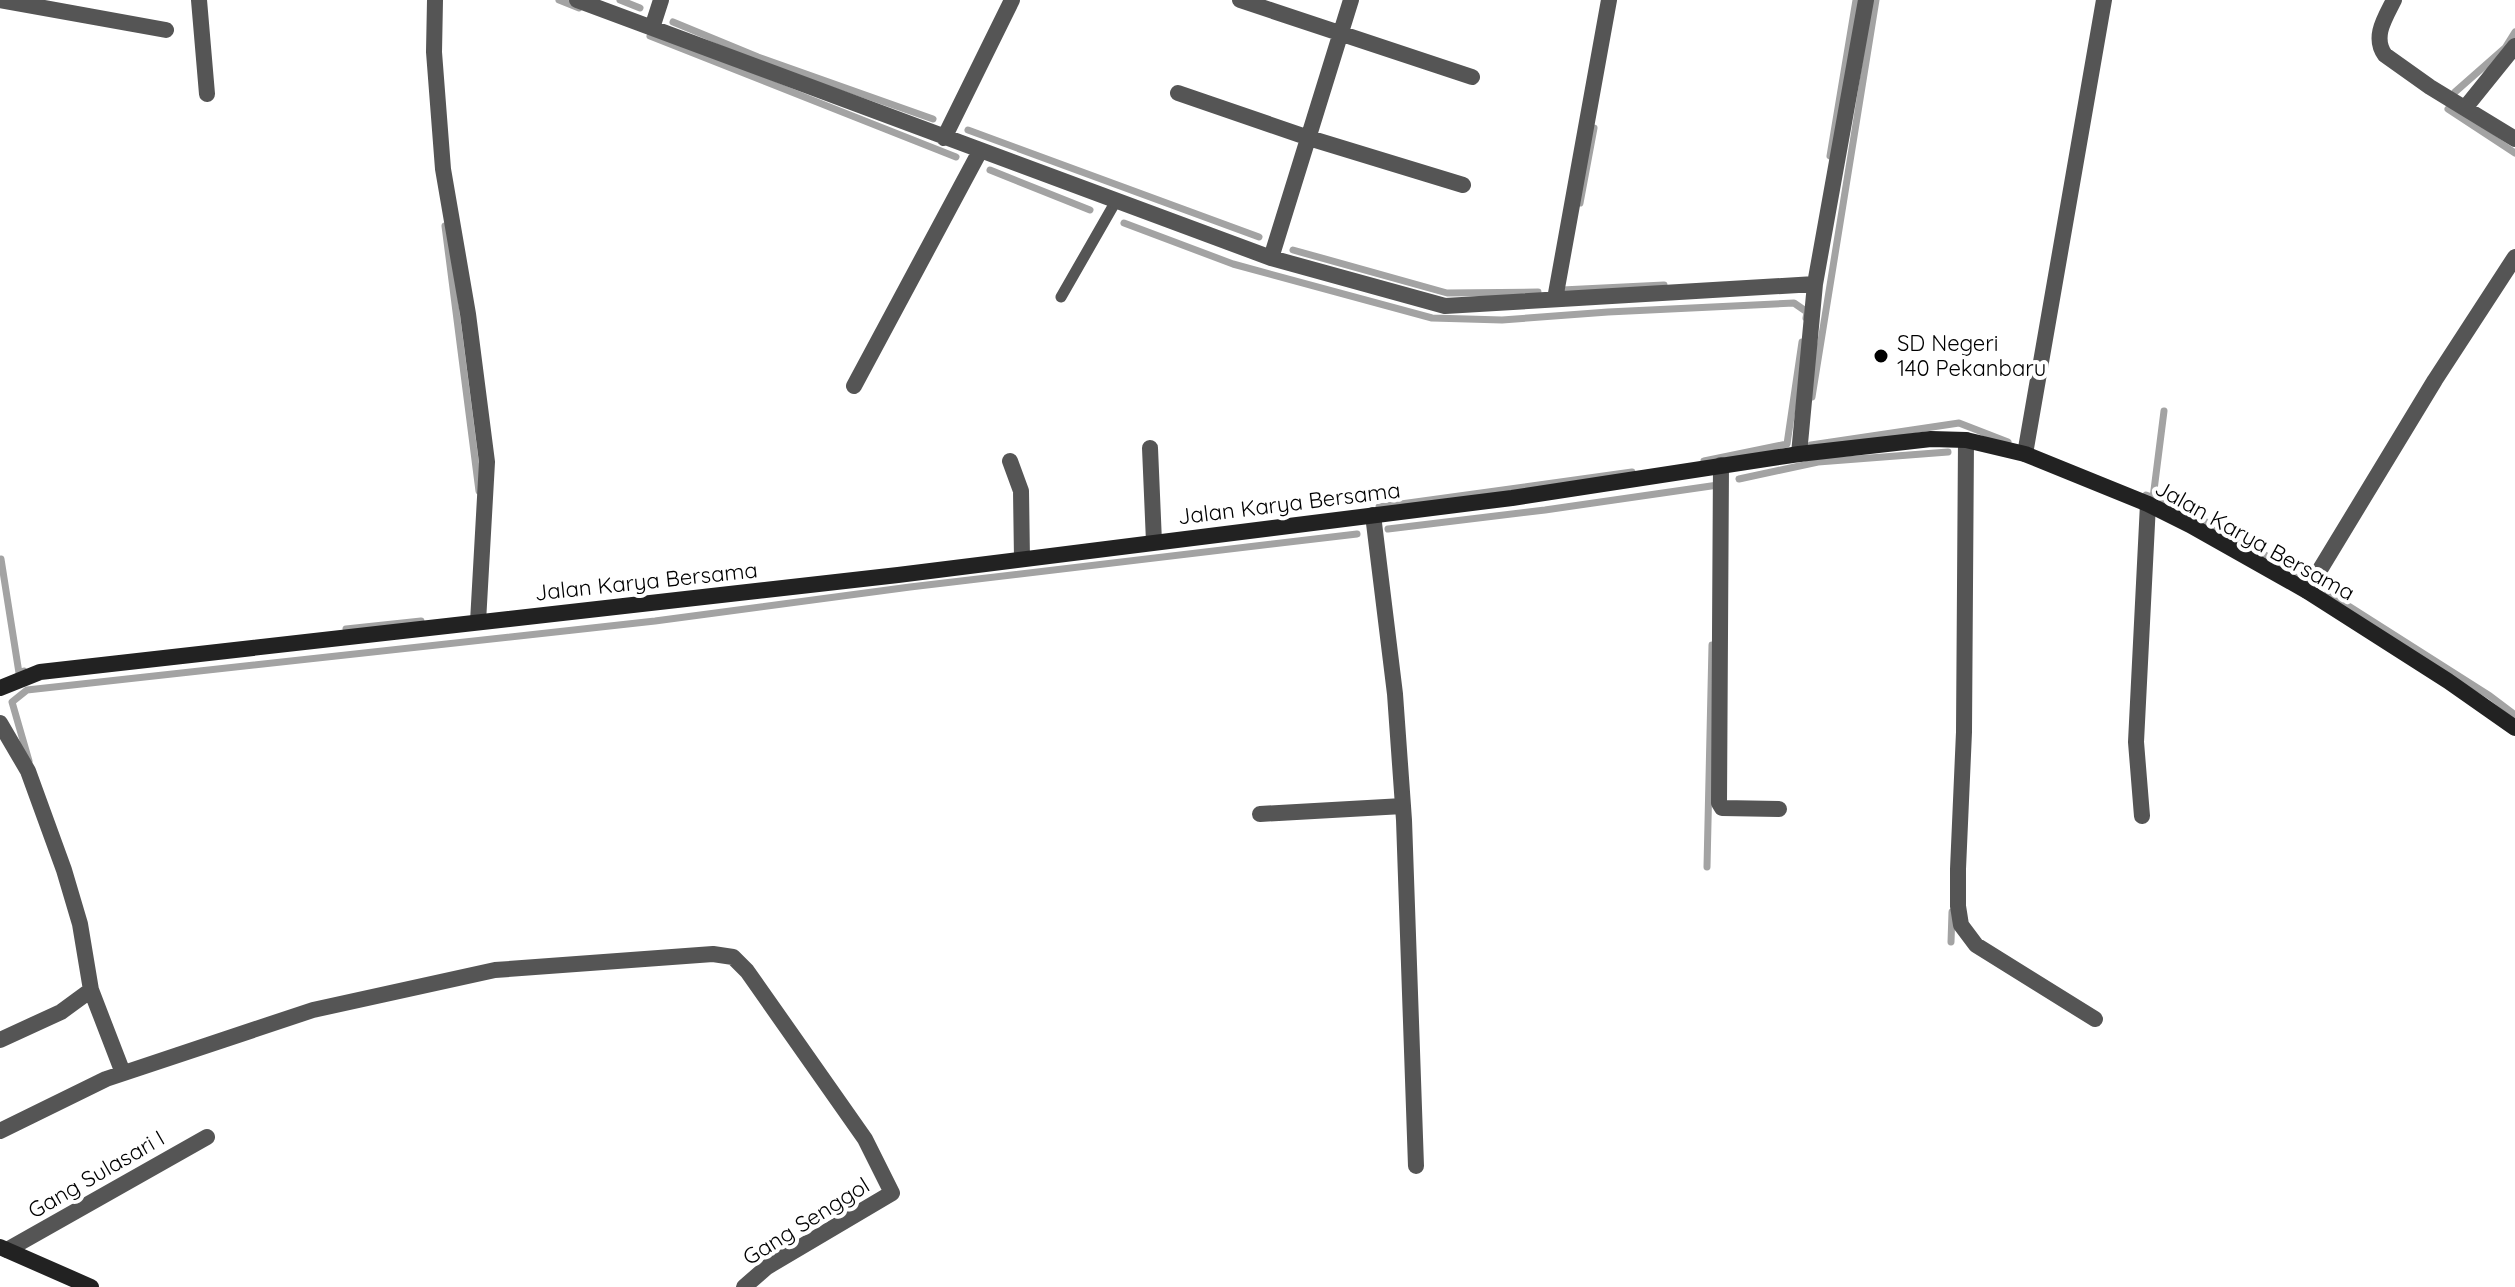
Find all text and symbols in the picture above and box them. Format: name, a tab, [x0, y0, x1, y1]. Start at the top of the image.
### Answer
place label: SD Negeri 140 Pekanbaru	[1897, 329, 2046, 382]
marker: SD Negeri 140 Pekanbaru	[1872, 347, 1890, 365]
street label: Jalan Karya Bersama	[2150, 473, 2360, 607]
street label: Jalan Karya Bersama	[1176, 475, 1402, 531]
street label: Jalan Karya Bersama	[533, 555, 759, 607]
street label: Gang Sulasari I	[23, 1124, 169, 1224]
street label: Gang Senggol	[737, 1171, 875, 1271]

